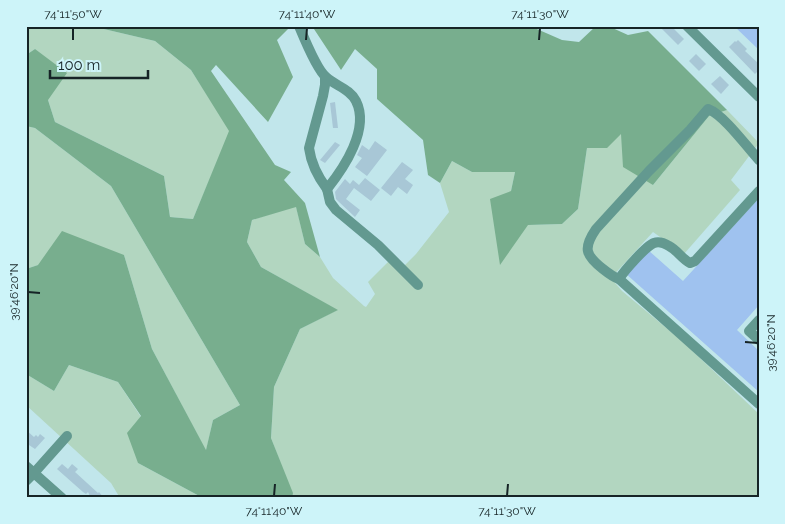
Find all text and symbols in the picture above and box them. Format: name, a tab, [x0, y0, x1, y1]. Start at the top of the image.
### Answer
text: 74°11'50"W	[44, 7, 102, 21]
text: 74°11'40"W	[279, 7, 336, 21]
text: 74°11'30"W	[511, 7, 569, 21]
scale bar	[50, 48, 148, 80]
text: 100 m	[58, 56, 100, 74]
text: 39°46'20"N	[7, 263, 21, 321]
text: 39°46'20"N	[764, 314, 778, 372]
text: 74°11'40"W	[246, 504, 303, 518]
text: 74°11'30"W	[478, 504, 536, 518]

